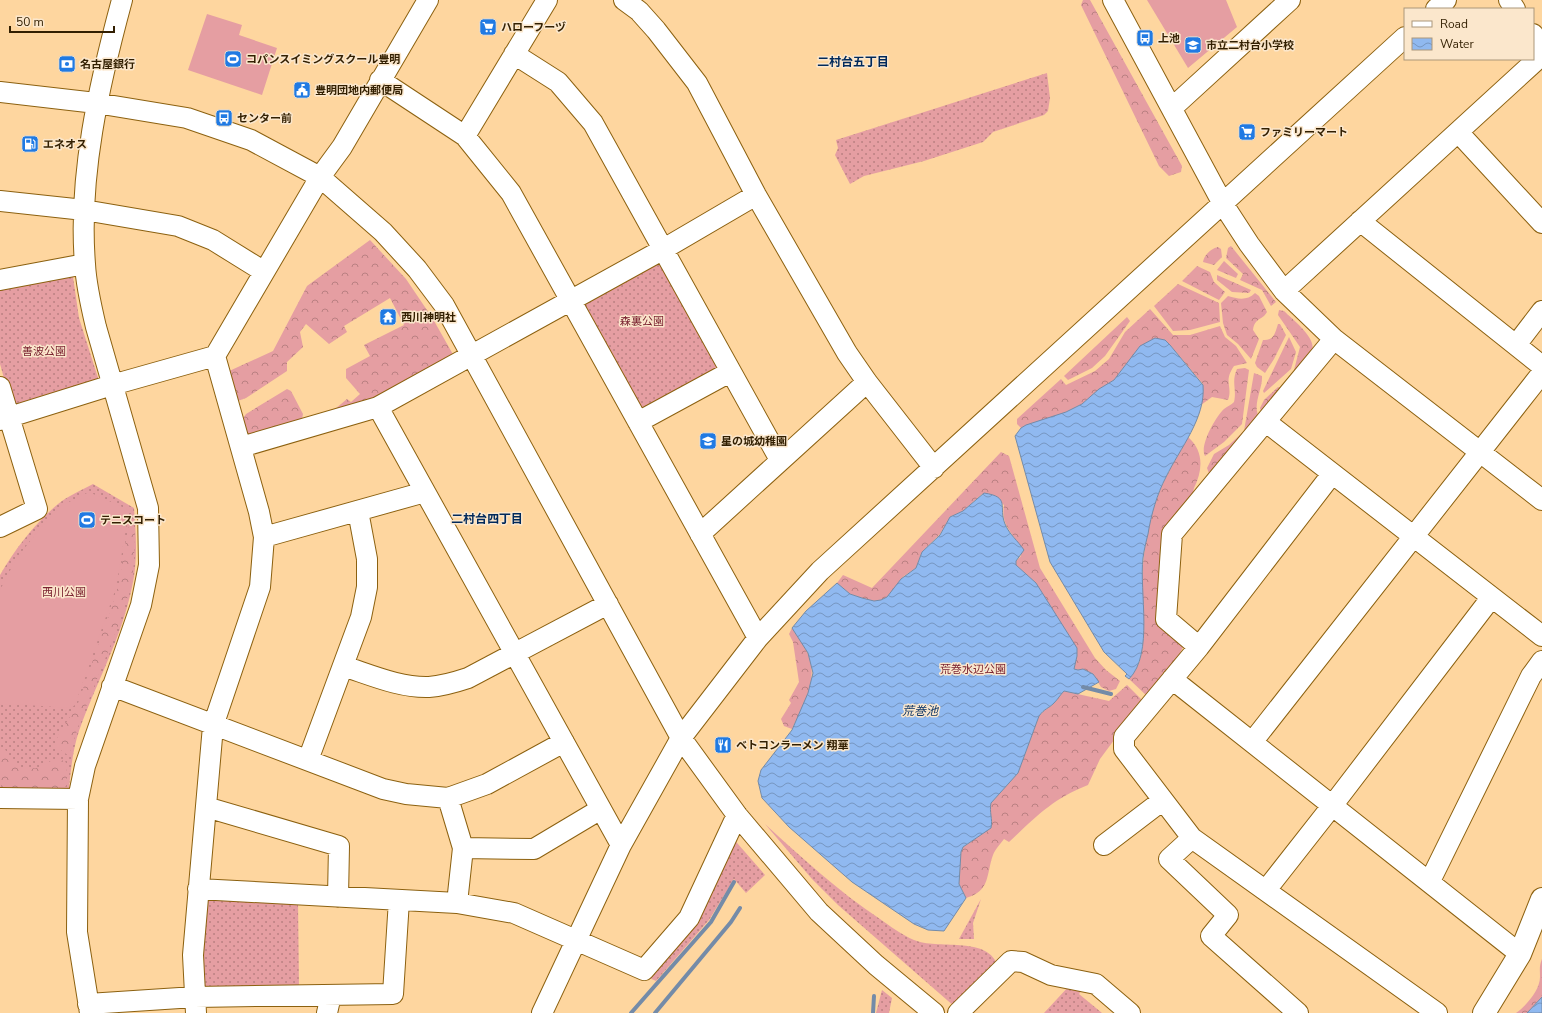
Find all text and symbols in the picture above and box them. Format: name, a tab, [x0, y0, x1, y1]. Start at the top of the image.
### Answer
scale bar	[10, 8, 114, 34]
legend	[1404, 8, 1534, 60]
text: 50 m	[16, 14, 44, 30]
text: Road	[1440, 16, 1468, 32]
supermarket icon: ハローフーヅ	[478, 17, 498, 37]
place label: ハローフーヅ	[501, 20, 566, 35]
bus stop icon: 上池	[1135, 28, 1155, 48]
place label: 上池	[1158, 31, 1180, 46]
school or university icon: 市立二村台小学校	[1183, 35, 1203, 55]
text: Water	[1440, 36, 1474, 52]
place label: 市立二村台小学校	[1206, 38, 1294, 53]
sports icon: コパンスイミングスクール豊明	[223, 49, 243, 69]
place label: コパンスイミングスクール豊明	[246, 52, 400, 67]
bank icon: 名古屋銀行	[57, 54, 77, 74]
district label: 二村台五丁目	[817, 54, 889, 70]
place label: 名古屋銀行	[80, 57, 135, 72]
public building icon: 豊明団地内郵便局	[292, 80, 312, 100]
place label: 豊明団地内郵便局	[315, 83, 403, 98]
bus stop icon: センター前	[214, 108, 234, 128]
place label: センター前	[237, 111, 292, 126]
supermarket icon: ファミリーマート	[1237, 122, 1257, 142]
place label: ファミリーマート	[1260, 125, 1348, 140]
fuel station icon: エネオス	[20, 134, 40, 154]
place label: エネオス	[43, 137, 87, 152]
temple icon: 西川神明社	[378, 307, 398, 327]
place label: 西川神明社	[401, 310, 456, 325]
park label: 森裏公園	[620, 314, 664, 329]
park label: 善波公園	[22, 344, 66, 359]
school or university icon: 星の城幼稚園	[698, 431, 718, 451]
place label: 星の城幼稚園	[721, 434, 787, 449]
sports icon: テニスコート	[77, 510, 97, 530]
district label: 二村台四丁目	[451, 511, 523, 527]
place label: テニスコート	[100, 513, 166, 528]
park label: 西川公園	[42, 585, 86, 600]
park label: 荒巻水辺公園	[940, 662, 1006, 677]
water label: 荒巻池	[902, 703, 939, 719]
restaurant icon: ベトコンラーメン 翔華	[713, 735, 733, 755]
place label: ベトコンラーメン 翔華	[736, 738, 849, 753]

